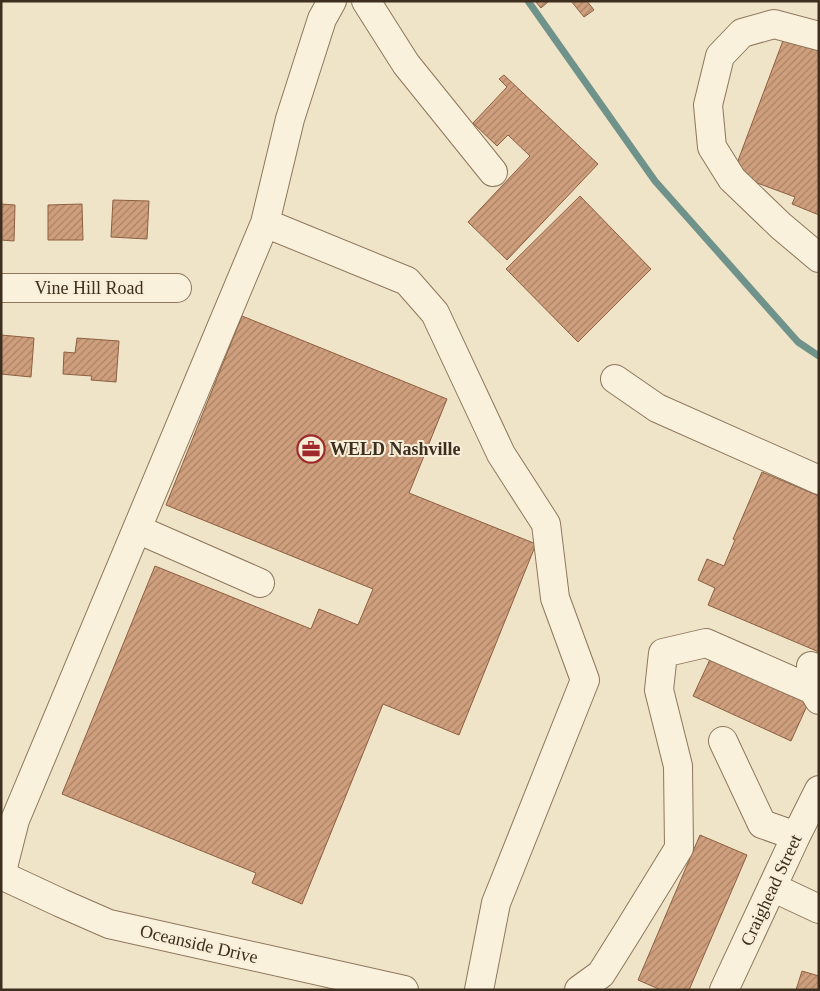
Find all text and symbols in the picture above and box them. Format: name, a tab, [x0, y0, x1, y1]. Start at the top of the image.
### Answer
street label: Vine Hill Road	[35, 278, 143, 298]
office icon: WELD Nashville	[296, 434, 326, 464]
place label: WELD Nashville	[330, 439, 461, 459]
street label: Craighead Street	[736, 831, 806, 949]
street label: Oceanside Drive	[138, 921, 260, 967]

